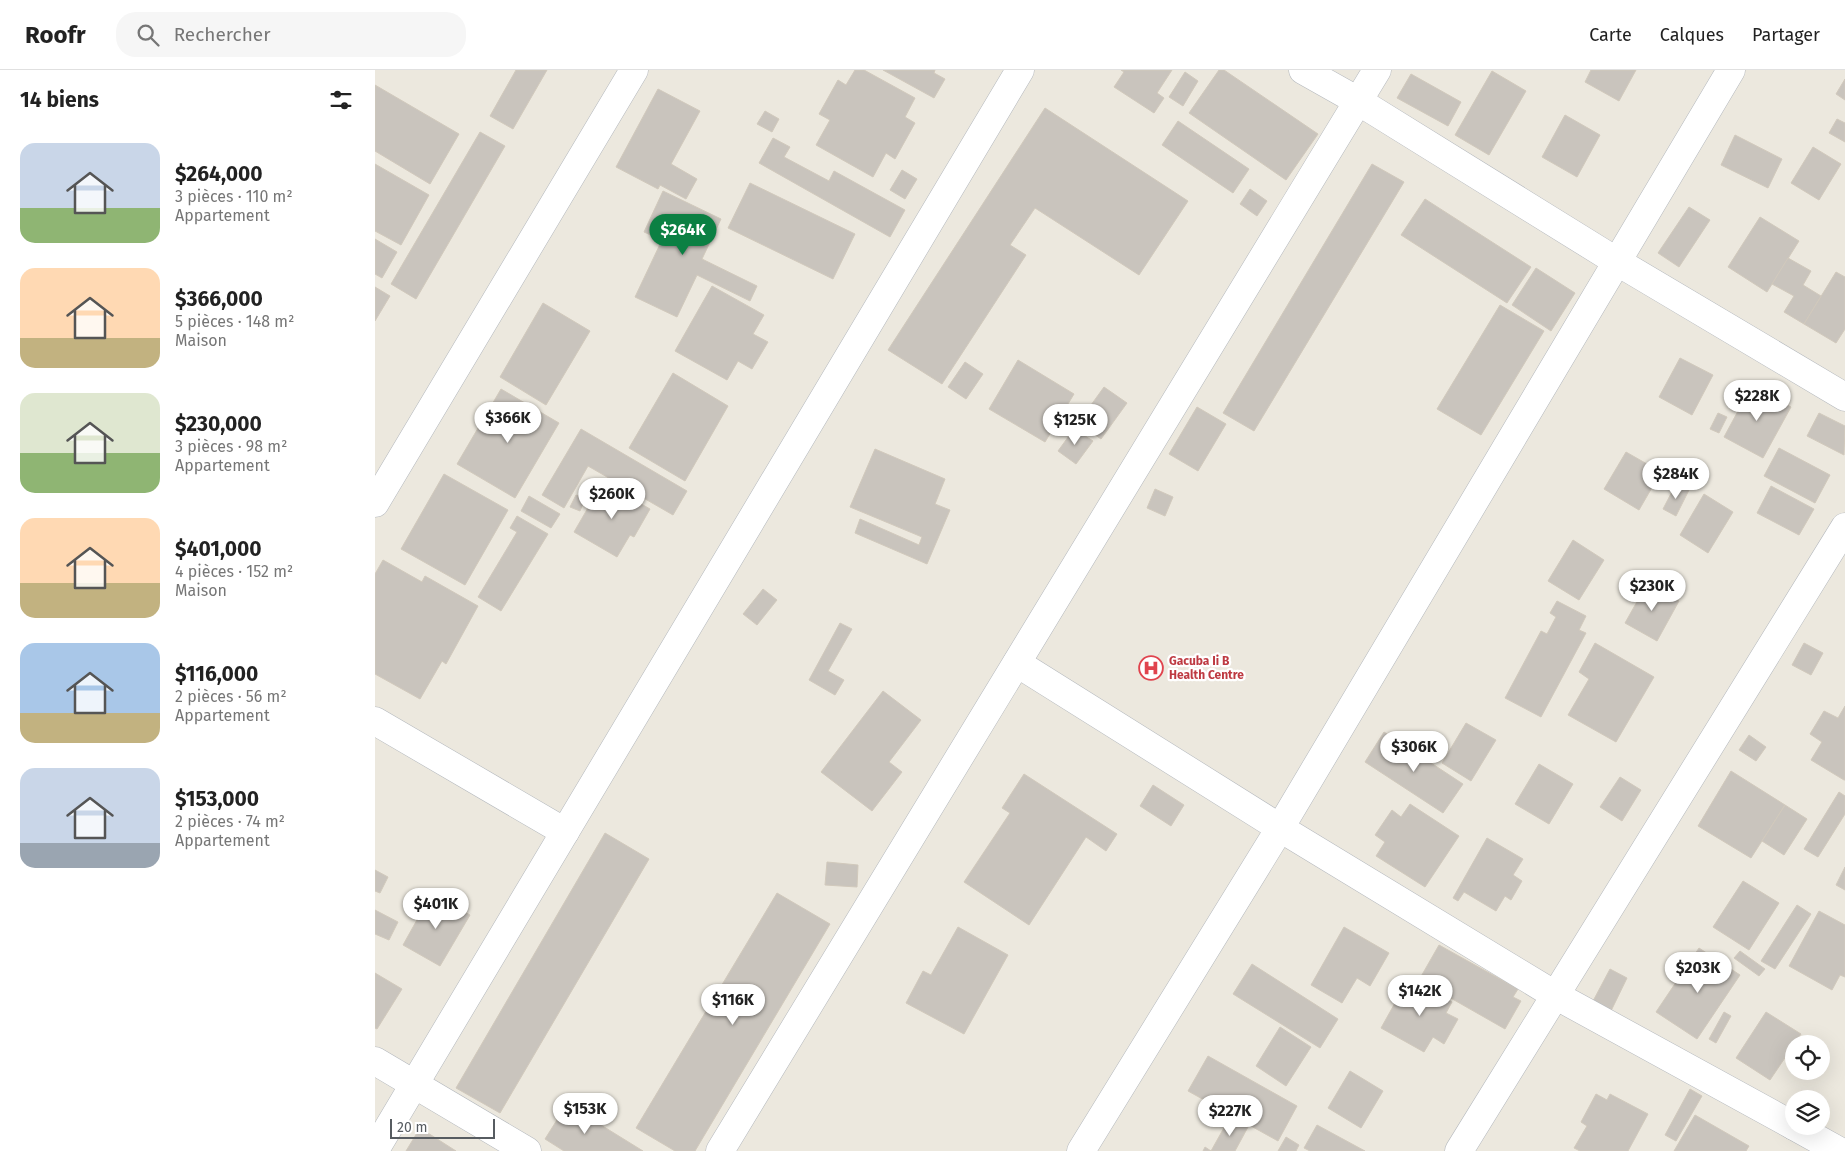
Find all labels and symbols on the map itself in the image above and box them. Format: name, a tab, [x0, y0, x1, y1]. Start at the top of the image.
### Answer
pin: $264K	[648, 214, 718, 256]
pin: $228K	[1722, 380, 1792, 422]
pin: $366K	[473, 402, 543, 444]
pin: $125K	[1040, 404, 1110, 446]
pin: $284K	[1641, 458, 1711, 500]
pin: $260K	[577, 478, 647, 520]
pin: $230K	[1617, 570, 1687, 612]
place label: Gacuba Ii B Health Centre	[1169, 654, 1244, 682]
hospital icon: Gacuba Ii B Health Centre	[1138, 655, 1164, 681]
pin: $306K	[1379, 730, 1449, 773]
pin: $401K	[401, 888, 471, 930]
pin: $203K	[1663, 952, 1733, 994]
pin: $142K	[1385, 974, 1455, 1017]
pin: $116K	[698, 984, 768, 1026]
pin: $153K	[550, 1092, 620, 1135]
pin: $227K	[1195, 1094, 1265, 1137]
scale bar	[390, 1116, 495, 1139]

